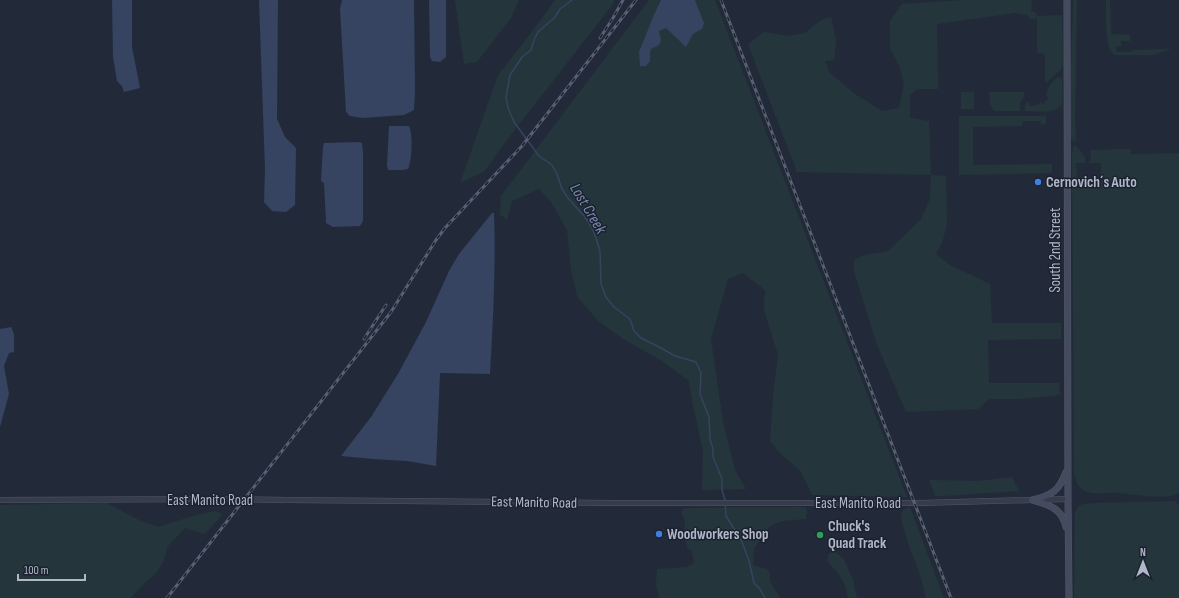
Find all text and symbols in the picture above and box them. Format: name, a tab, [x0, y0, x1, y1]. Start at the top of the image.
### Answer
place label: Cernovich´s Auto	[1046, 173, 1137, 192]
marker: Cernovich´s Auto	[1033, 177, 1043, 187]
water label: Lost Creek	[565, 180, 611, 238]
street label: South 2nd Street	[1046, 207, 1065, 293]
street label: East Manito Road	[167, 491, 253, 510]
street label: East Manito Road	[491, 492, 577, 513]
street label: East Manito Road	[815, 494, 901, 513]
place label: Chuck's Quad Track	[828, 517, 887, 553]
place label: Woodworkers Shop	[667, 525, 768, 544]
marker: Woodworkers Shop	[654, 529, 664, 539]
marker: Chuck's Quad Track	[815, 530, 825, 540]
north arrow	[1123, 542, 1163, 582]
text: N	[1140, 546, 1146, 559]
scale bar	[18, 556, 85, 582]
text: 100 m	[24, 563, 49, 578]

